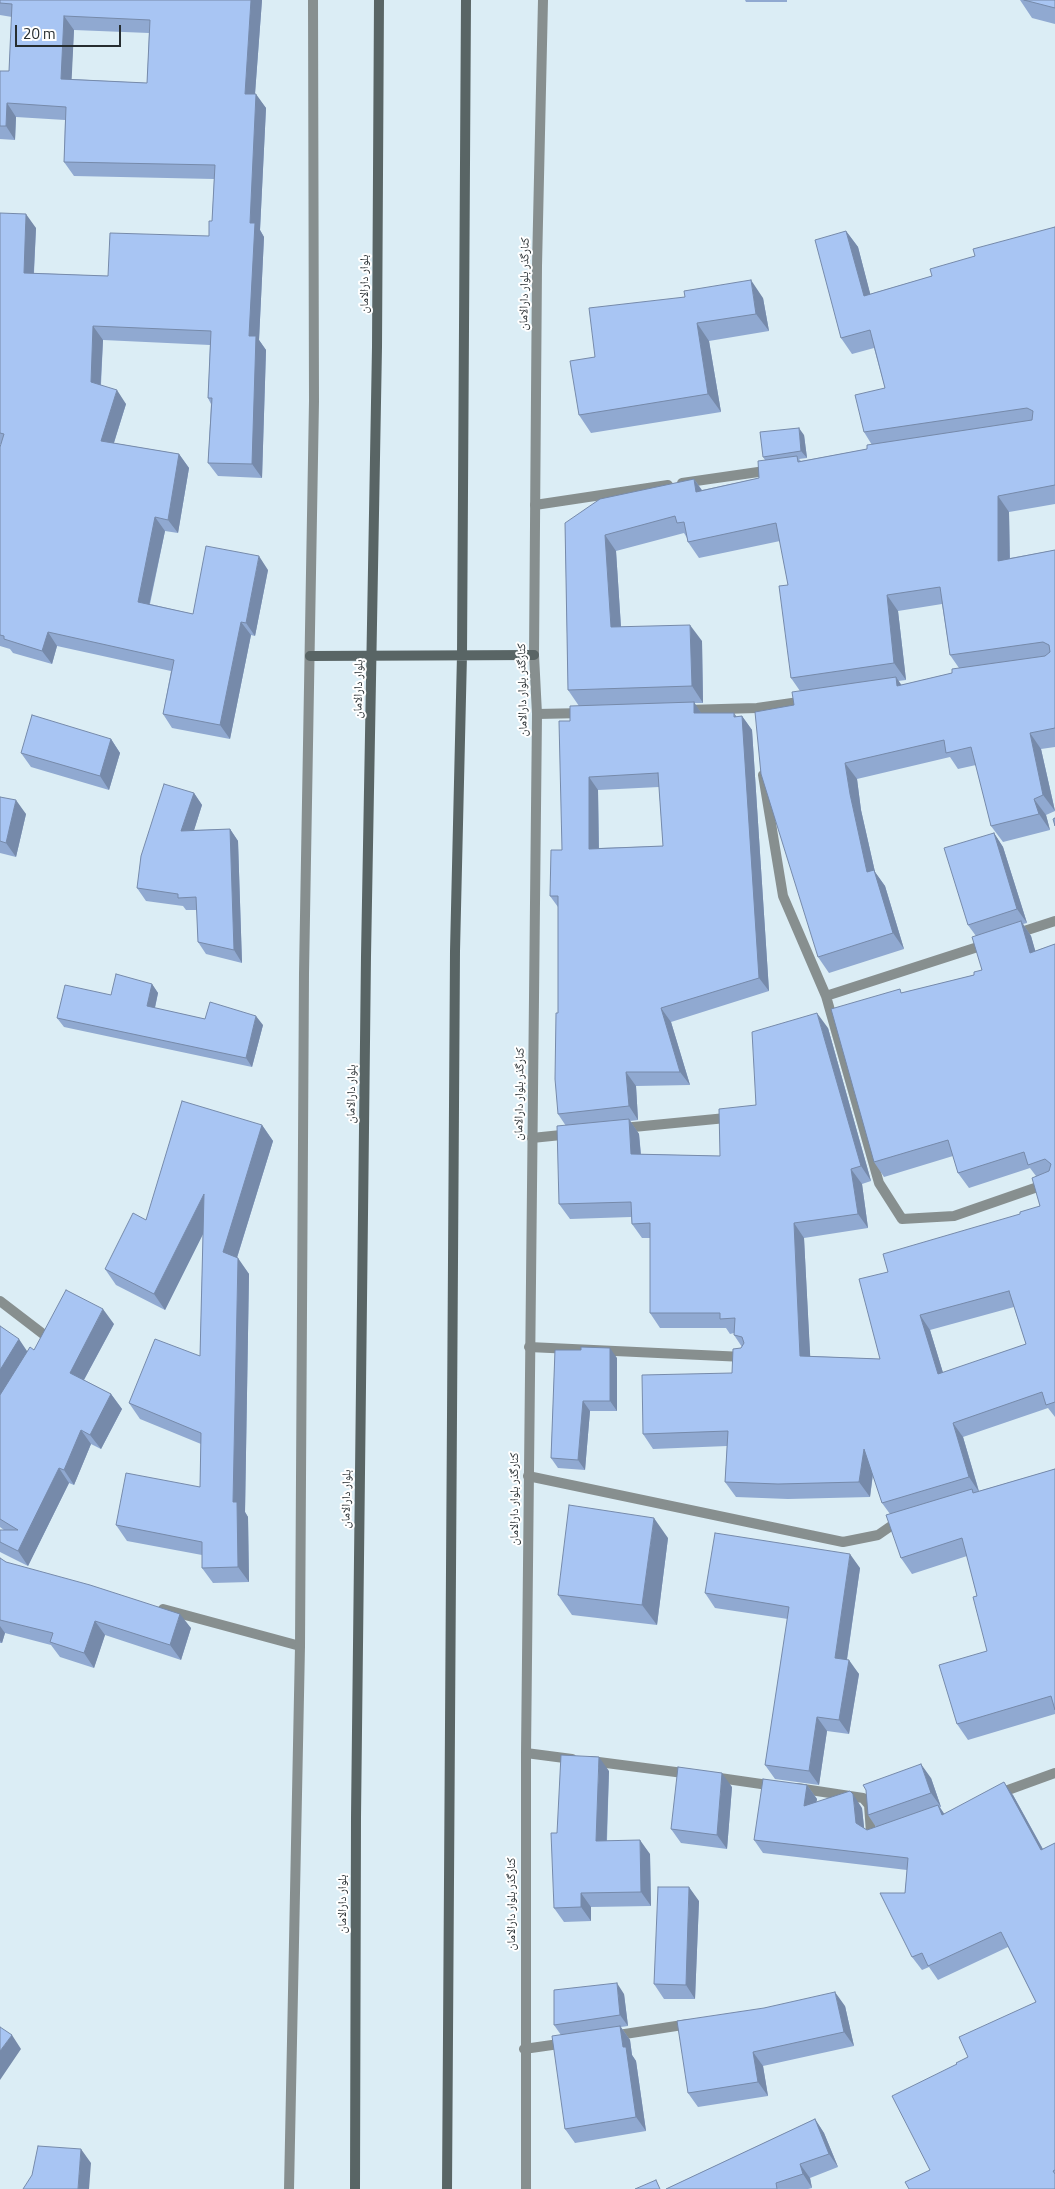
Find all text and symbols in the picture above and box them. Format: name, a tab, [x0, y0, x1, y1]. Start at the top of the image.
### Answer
scale bar	[18, 15, 124, 47]
text: 20 m	[23, 22, 56, 45]
street label: کنارگذر بلوار دارالامان	[517, 237, 533, 331]
street label: بلوار دارالامان	[358, 254, 372, 314]
street label: کنارگذر بلوار دارالامان	[515, 643, 531, 737]
street label: بلوار دارالامان	[351, 659, 367, 719]
street label: کنارگذر بلوار دارالامان	[512, 1047, 528, 1141]
street label: بلوار دارالامان	[344, 1064, 360, 1124]
street label: کنارگذر بلوار دارالامان	[508, 1452, 522, 1546]
street label: بلوار دارالامان	[339, 1469, 355, 1529]
street label: کنارگذر بلوار دارالامان	[505, 1857, 519, 1951]
street label: بلوار دارالامان	[336, 1874, 350, 1934]

